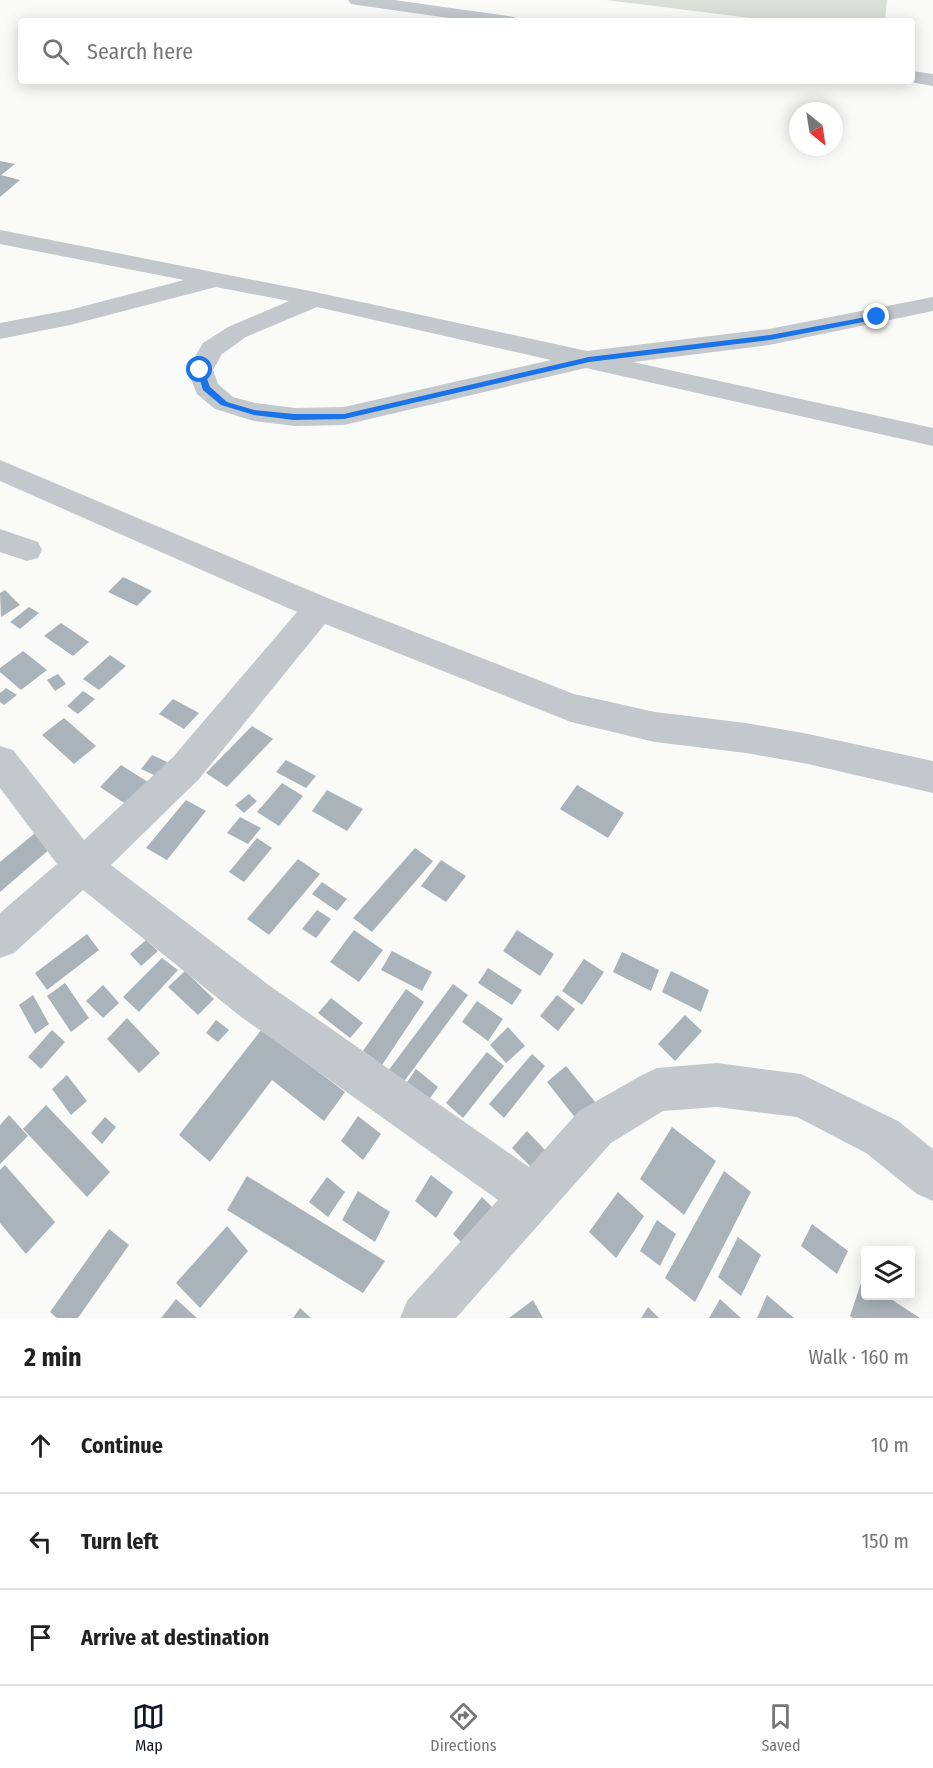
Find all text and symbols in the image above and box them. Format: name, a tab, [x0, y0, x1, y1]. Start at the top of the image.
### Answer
search box	[18, 18, 915, 84]
icon: search	[39, 35, 72, 68]
text: Search here	[87, 38, 193, 65]
north arrow	[789, 102, 843, 156]
route end	[863, 303, 889, 329]
route start	[186, 356, 212, 382]
map controls	[861, 1246, 915, 1300]
button: layers	[861, 1246, 915, 1300]
text: 2 min	[24, 1342, 82, 1373]
text: Walk · 160 m	[809, 1345, 909, 1369]
icon: ahead	[24, 1429, 57, 1462]
text: Continue	[81, 1432, 163, 1459]
text: 10 m	[871, 1433, 909, 1457]
icon: left	[24, 1525, 57, 1558]
text: Turn left	[81, 1528, 159, 1555]
text: 150 m	[862, 1529, 909, 1553]
icon: arrive	[24, 1621, 57, 1654]
text: Arrive at destination	[81, 1624, 269, 1651]
tab: Map	[132, 1700, 165, 1755]
tab: Directions	[430, 1700, 497, 1755]
tab: Saved	[761, 1700, 801, 1755]

